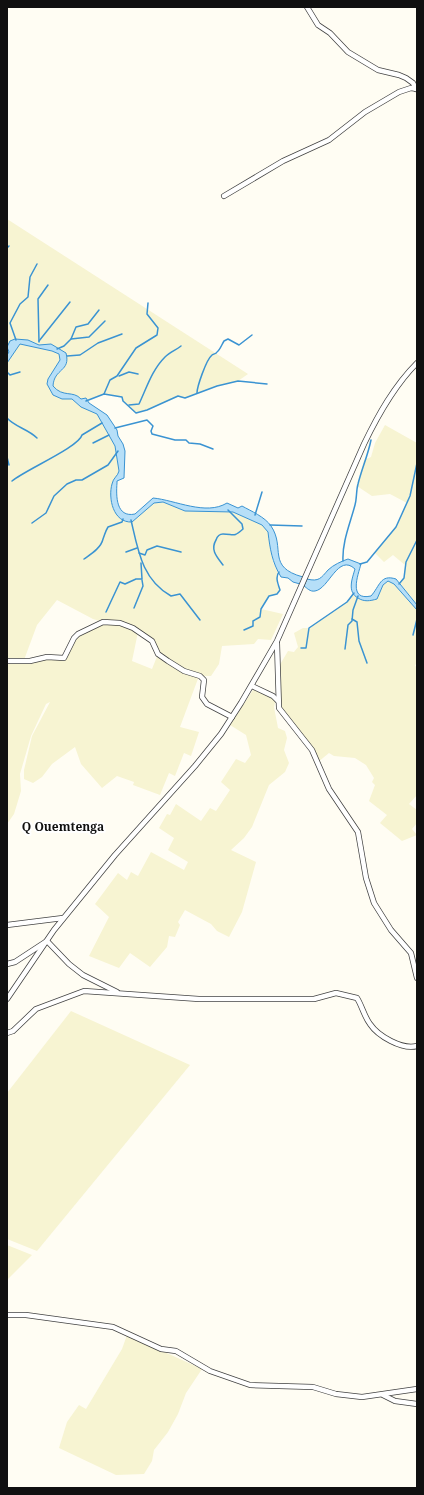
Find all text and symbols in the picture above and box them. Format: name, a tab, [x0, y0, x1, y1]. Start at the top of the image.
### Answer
district label: Q Ouemtenga	[22, 818, 104, 835]

